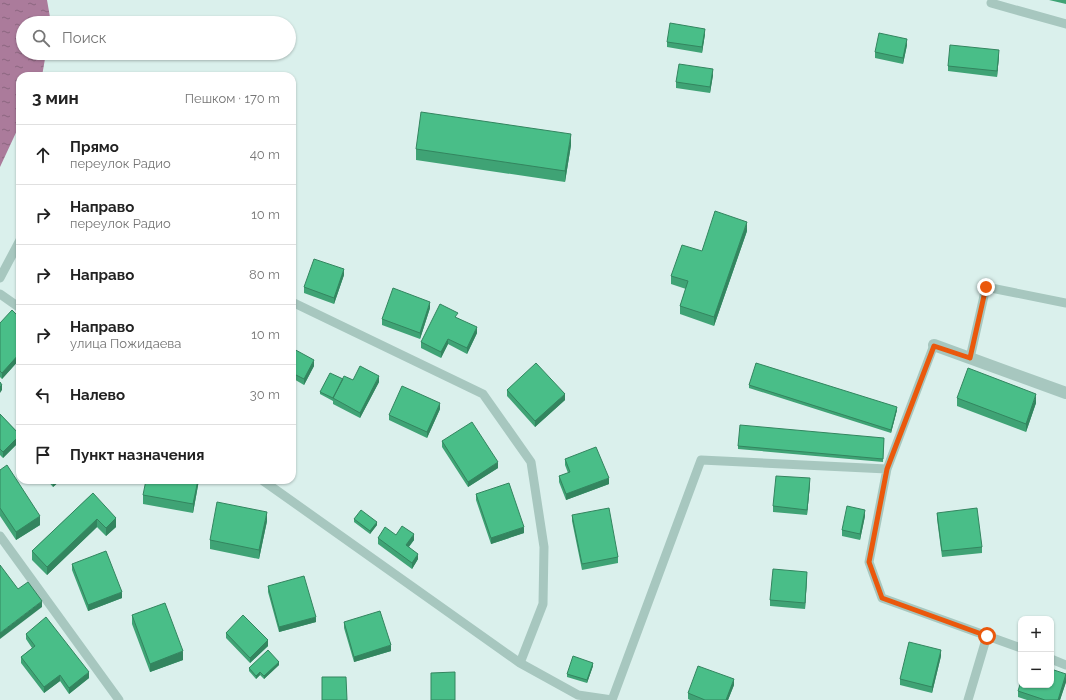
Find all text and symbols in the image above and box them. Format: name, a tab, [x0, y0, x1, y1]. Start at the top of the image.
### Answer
search box	[16, 16, 296, 60]
icon: search	[30, 27, 52, 49]
text: Поиск	[62, 29, 107, 47]
text: 3 мин	[32, 88, 79, 108]
text: Пешком · 170 m	[185, 91, 280, 106]
text: Прямо	[70, 138, 119, 156]
icon: ahead	[32, 144, 54, 166]
text: 40 m	[250, 147, 280, 162]
text: переулок Радио	[70, 156, 171, 171]
text: Направо	[70, 198, 134, 216]
icon: right	[32, 204, 54, 226]
text: 10 m	[251, 207, 280, 222]
text: переулок Радио	[70, 216, 171, 231]
icon: right	[32, 264, 54, 286]
text: Направо	[70, 266, 134, 284]
text: 80 m	[249, 267, 280, 282]
route end	[977, 278, 995, 296]
text: Направо	[70, 318, 134, 336]
icon: right	[32, 324, 54, 346]
text: 10 m	[251, 327, 280, 342]
text: улица Пожидаева	[70, 336, 181, 351]
icon: left	[32, 384, 54, 406]
text: Налево	[70, 386, 125, 404]
text: 30 m	[250, 387, 280, 402]
icon: arrive	[32, 444, 54, 466]
text: Пункт назначения	[70, 446, 204, 464]
map controls	[1018, 616, 1054, 688]
button: +	[1018, 616, 1054, 652]
route start	[978, 627, 996, 645]
button: −	[1018, 652, 1054, 688]

